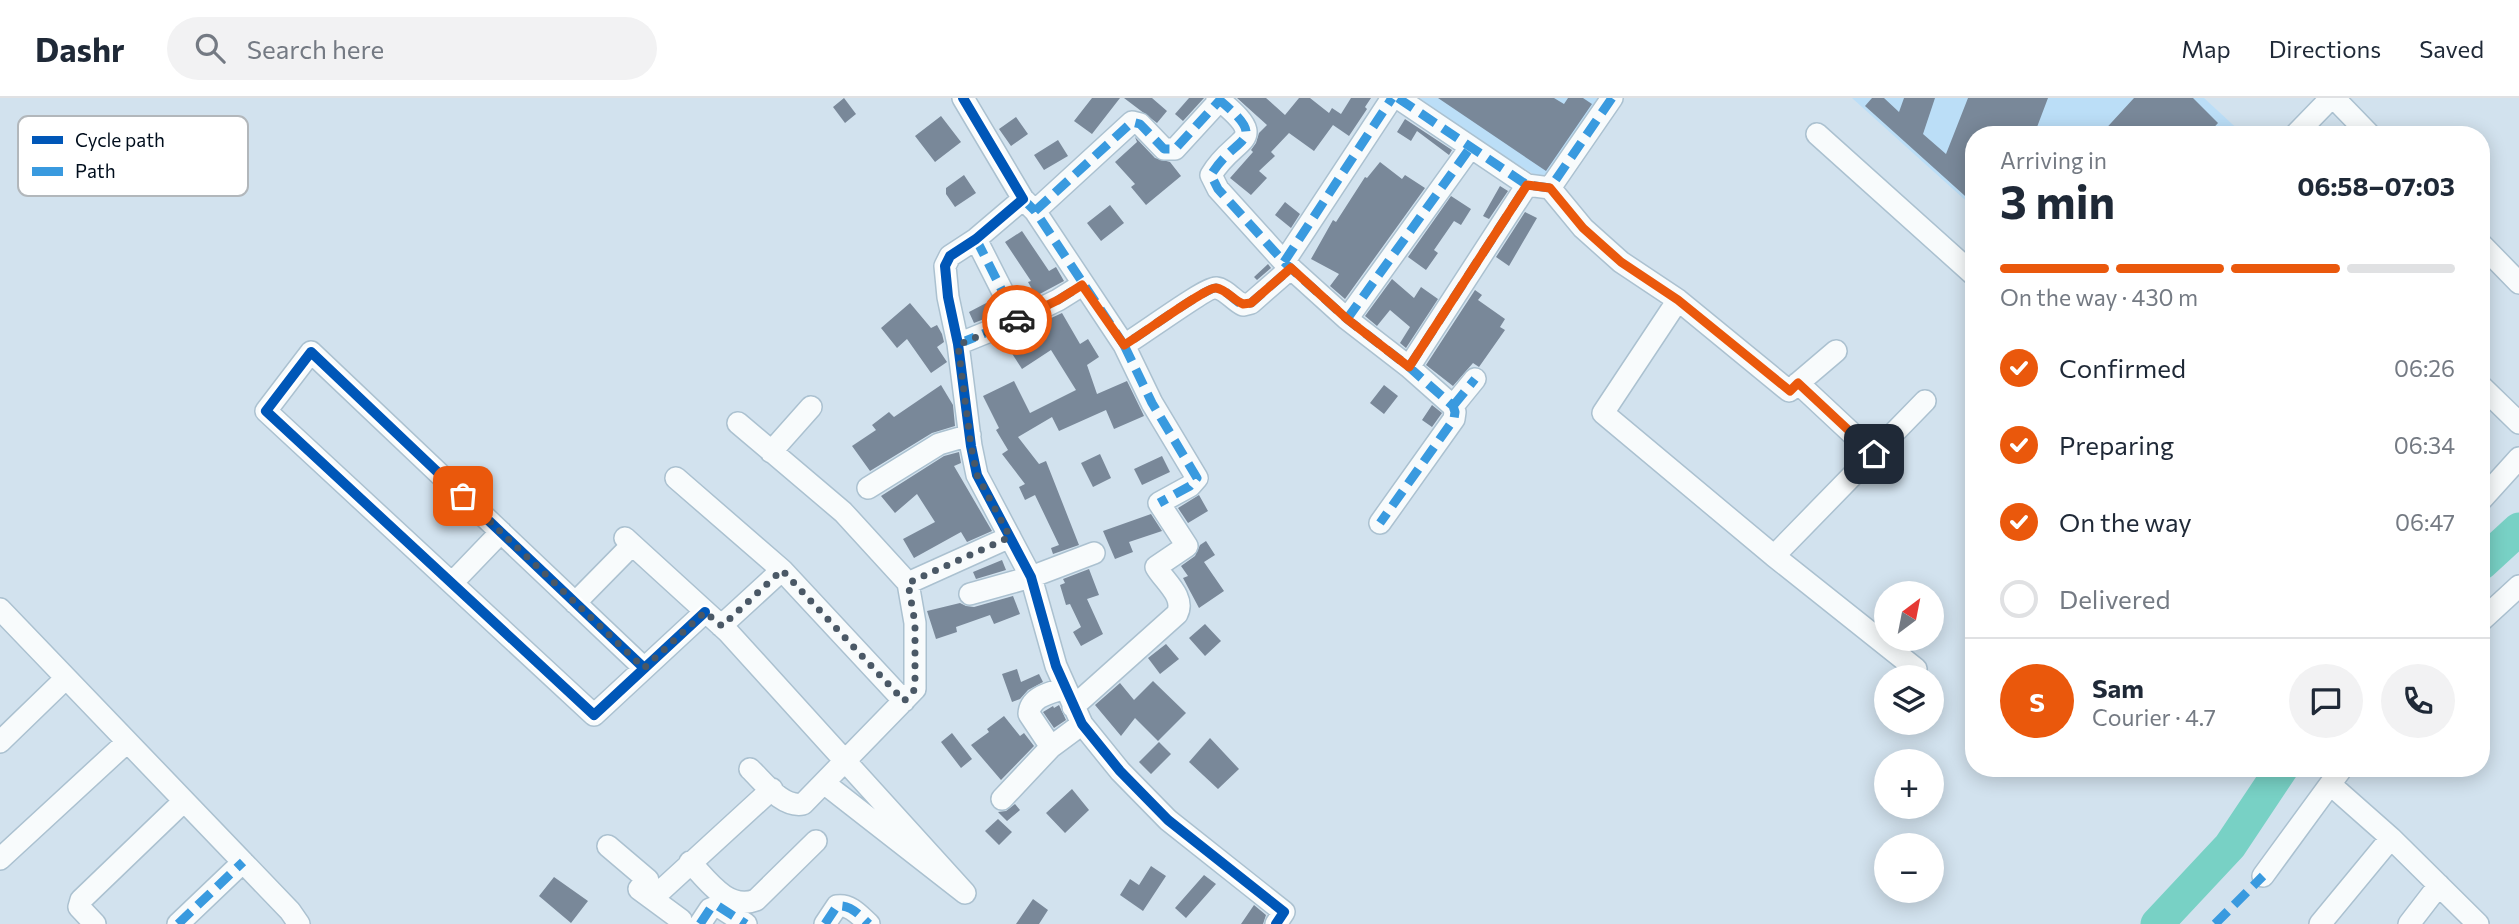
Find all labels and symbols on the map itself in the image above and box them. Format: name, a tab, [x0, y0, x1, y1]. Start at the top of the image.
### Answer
legend	[18, 116, 248, 196]
text: Cycle path	[75, 128, 165, 151]
text: Path	[75, 159, 116, 182]
courier	[982, 285, 1052, 355]
pin	[1844, 424, 1904, 484]
pin	[433, 466, 493, 526]
north arrow	[1874, 581, 1944, 651]

